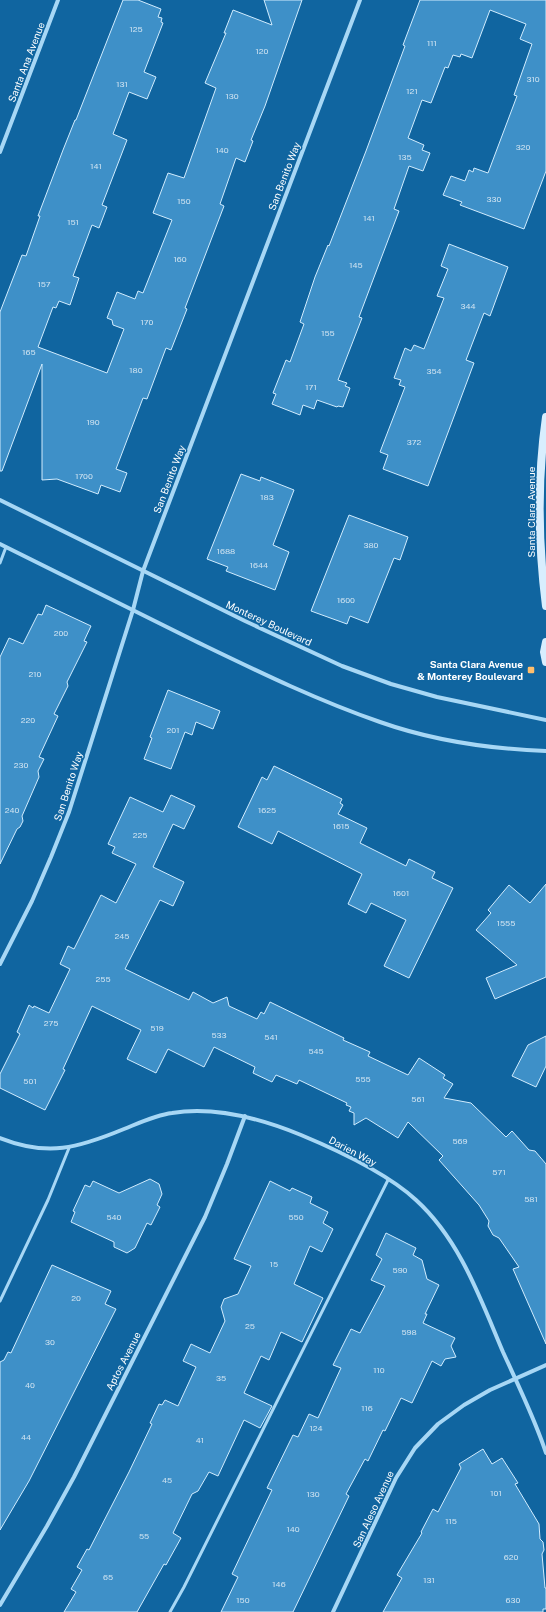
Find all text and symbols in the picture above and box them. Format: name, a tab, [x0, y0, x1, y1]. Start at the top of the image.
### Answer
street label: Santa Ana Avenue	[5, 20, 47, 104]
house number: 125	[129, 24, 143, 34]
house number: 111	[427, 38, 437, 48]
house number: 120	[256, 46, 269, 56]
house number: 310	[526, 74, 540, 84]
house number: 131	[116, 79, 128, 89]
house number: 121	[406, 86, 418, 96]
house number: 130	[225, 91, 239, 101]
street label: San Benito Way	[265, 139, 303, 212]
house number: 320	[516, 142, 530, 152]
house number: 140	[215, 145, 229, 155]
house number: 135	[398, 152, 412, 162]
house number: 141	[90, 161, 102, 171]
house number: 330	[487, 194, 502, 204]
house number: 150	[177, 196, 191, 206]
house number: 141	[363, 213, 375, 223]
house number: 151	[67, 217, 79, 227]
house number: 160	[173, 254, 187, 264]
house number: 145	[349, 260, 363, 270]
house number: 157	[37, 279, 51, 289]
house number: 344	[460, 301, 476, 311]
house number: 170	[141, 317, 153, 327]
house number: 155	[321, 328, 335, 338]
house number: 165	[22, 347, 36, 357]
house number: 180	[129, 365, 143, 375]
house number: 354	[426, 366, 442, 376]
house number: 171	[305, 382, 317, 392]
house number: 190	[86, 417, 100, 427]
house number: 372	[407, 437, 421, 447]
street label: San Benito Way	[150, 442, 188, 515]
street label: Santa Clara Avenue	[525, 466, 537, 558]
house number: 1700	[75, 471, 93, 481]
house number: 183	[260, 492, 274, 502]
house number: 380	[363, 540, 379, 550]
house number: 1688	[217, 546, 235, 556]
house number: 1644	[250, 560, 268, 570]
house number: 1600	[337, 595, 355, 605]
street label: Monterey Boulevard	[224, 598, 314, 648]
house number: 200	[54, 628, 68, 638]
place label: Santa Clara Avenue & Monterey Boulevard	[417, 658, 523, 682]
marker: Santa Clara Avenue & Monterey Boulevard	[526, 665, 536, 675]
house number: 210	[29, 669, 42, 679]
house number: 220	[21, 715, 35, 725]
house number: 201	[167, 725, 179, 735]
street label: San Benito Way	[51, 749, 85, 822]
house number: 230	[14, 760, 28, 770]
house number: 240	[5, 805, 19, 815]
house number: 1625	[258, 805, 276, 815]
house number: 1615	[333, 821, 349, 831]
house number: 225	[133, 830, 147, 840]
house number: 1601	[393, 888, 409, 898]
house number: 1555	[497, 918, 515, 928]
house number: 245	[115, 931, 129, 941]
house number: 255	[95, 974, 111, 984]
house number: 275	[44, 1018, 58, 1028]
house number: 519	[150, 1023, 164, 1033]
house number: 533	[211, 1030, 227, 1040]
house number: 541	[264, 1032, 278, 1042]
house number: 545	[308, 1046, 324, 1056]
house number: 555	[355, 1074, 371, 1084]
house number: 501	[23, 1076, 37, 1086]
house number: 561	[411, 1094, 425, 1104]
street label: Darien Way	[327, 1133, 379, 1169]
house number: 569	[452, 1136, 468, 1146]
house number: 571	[492, 1167, 506, 1177]
house number: 581	[524, 1194, 538, 1204]
house number: 540	[106, 1212, 122, 1222]
house number: 550	[288, 1212, 304, 1222]
house number: 15	[270, 1259, 278, 1269]
house number: 590	[393, 1265, 408, 1275]
house number: 20	[71, 1293, 81, 1303]
house number: 25	[245, 1321, 255, 1331]
house number: 598	[401, 1327, 417, 1337]
street label: Aptos Avenue	[103, 1329, 143, 1392]
house number: 30	[45, 1337, 55, 1347]
house number: 110	[373, 1365, 385, 1375]
house number: 35	[216, 1373, 226, 1383]
house number: 40	[25, 1380, 35, 1390]
house number: 116	[361, 1403, 373, 1413]
house number: 124	[309, 1423, 323, 1433]
house number: 44	[21, 1432, 31, 1442]
house number: 41	[196, 1435, 204, 1445]
street label: San Aleso Avenue	[350, 1468, 396, 1549]
house number: 45	[162, 1475, 172, 1485]
house number: 101	[490, 1488, 502, 1498]
house number: 130	[306, 1489, 320, 1499]
house number: 115	[445, 1516, 457, 1526]
house number: 140	[286, 1524, 300, 1534]
house number: 55	[139, 1531, 149, 1541]
house number: 620	[504, 1552, 518, 1562]
house number: 65	[103, 1572, 113, 1582]
house number: 131	[423, 1575, 435, 1585]
house number: 146	[272, 1579, 286, 1589]
house number: 150	[236, 1595, 250, 1605]
house number: 630	[506, 1595, 521, 1605]

